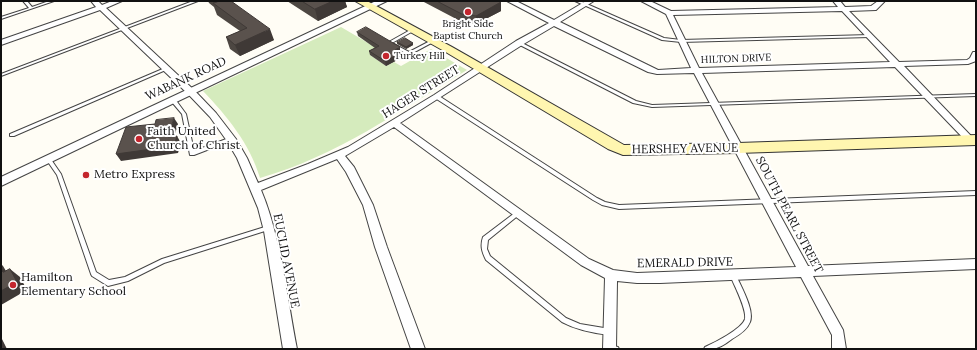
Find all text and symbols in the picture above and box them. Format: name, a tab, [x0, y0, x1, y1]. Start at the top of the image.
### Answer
marker: Bright Side Baptist Church	[463, 7, 473, 17]
place label: Bright Side Baptist Church	[433, 18, 503, 42]
place label: Turkey Hill	[394, 50, 445, 62]
marker: Turkey Hill	[381, 51, 391, 61]
street label: HILTON DRIVE	[701, 52, 771, 66]
street label: WABANK ROAD	[143, 54, 229, 104]
street label: HAGER STREET	[380, 62, 462, 122]
place label: Faith United Church of Christ	[147, 125, 240, 153]
marker: Faith United Church of Christ	[134, 134, 144, 144]
street label: HERSHEY AVENUE	[632, 141, 738, 157]
street label: SOUTH PEARL STREET	[752, 154, 826, 276]
place label: Metro Express	[94, 168, 175, 182]
marker: Metro Express	[81, 170, 91, 180]
street label: EUCLID AVENUE	[270, 213, 302, 309]
street label: EMERALD DRIVE	[637, 255, 733, 271]
place label: Hamilton Elementary School	[21, 271, 126, 299]
marker: Hamilton Elementary School	[8, 280, 18, 290]

